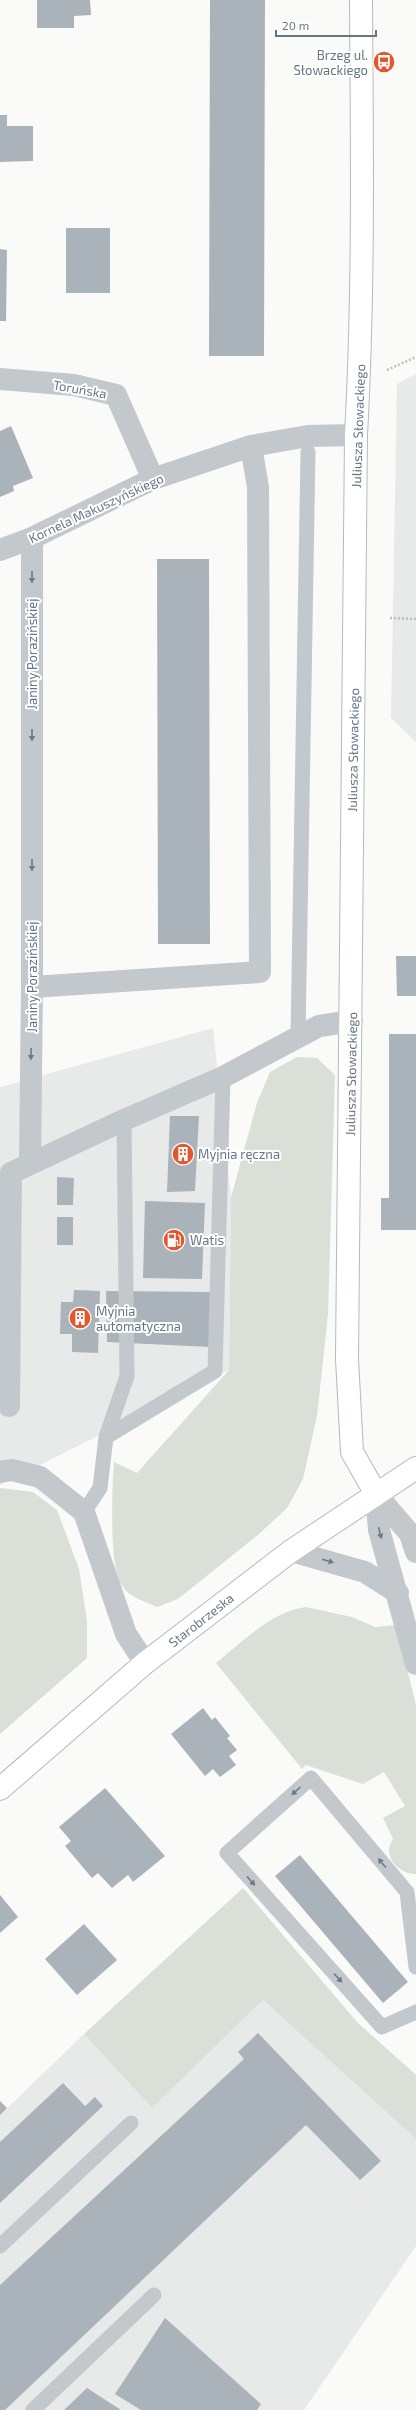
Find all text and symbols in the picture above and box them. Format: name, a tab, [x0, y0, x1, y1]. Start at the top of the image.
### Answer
scale bar	[276, 12, 376, 38]
text: 20 m	[282, 18, 309, 32]
place label: Brzeg ul. Słowackiego	[294, 47, 368, 78]
bus stop icon: Brzeg ul. Słowackiego	[371, 49, 397, 75]
street label: Juliusza Słowackiego	[348, 364, 368, 488]
street label: Toruńska	[52, 376, 108, 402]
street label: Kornela Makuszyńskiego	[26, 470, 166, 546]
one-way arrow	[29, 571, 35, 584]
street label: Janiny Porazińskiej	[24, 599, 40, 709]
street label: Juliusza Słowackiego	[344, 688, 362, 812]
one-way arrow	[29, 729, 35, 742]
one-way arrow	[29, 859, 35, 872]
street label: Janiny Porazińskiej	[24, 922, 40, 1032]
street label: Juliusza Słowackiego	[342, 1012, 360, 1136]
one-way arrow	[28, 1048, 35, 1060]
building icon: Myjnia ręczna	[170, 1141, 196, 1167]
place label: Myjnia ręczna	[198, 1146, 280, 1162]
fuel station icon: Watis	[161, 1227, 187, 1253]
place label: Watis	[190, 1232, 224, 1248]
place label: Myjnia automatyczna	[96, 1303, 181, 1334]
building icon: Myjnia automatyczna	[67, 1305, 93, 1331]
one-way arrow	[378, 1527, 384, 1539]
one-way arrow	[323, 1558, 335, 1564]
street label: Starobrzeska	[165, 1590, 237, 1650]
one-way arrow	[291, 1787, 301, 1796]
one-way arrow	[377, 1857, 386, 1868]
one-way arrow	[247, 1875, 256, 1886]
one-way arrow	[333, 1973, 342, 1982]

